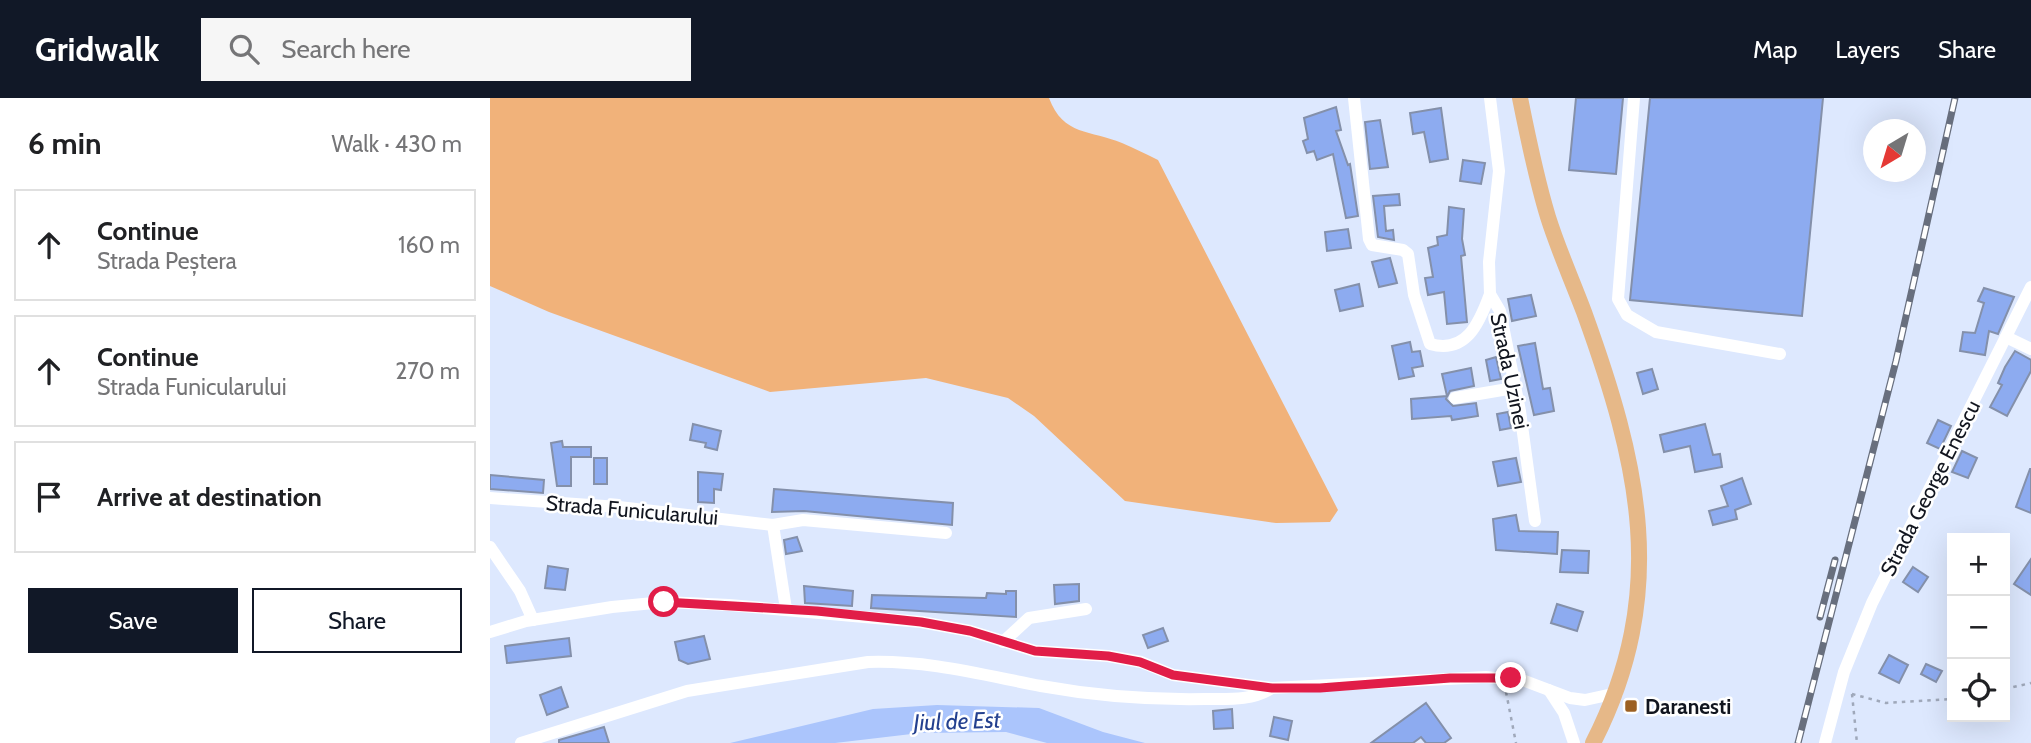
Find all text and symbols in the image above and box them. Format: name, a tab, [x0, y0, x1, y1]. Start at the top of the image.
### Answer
search box	[201, 18, 691, 81]
text: Gridwalk	[35, 29, 159, 69]
icon: search	[225, 30, 263, 68]
text: Search here	[281, 33, 410, 65]
text: Map	[1753, 35, 1797, 64]
text: Layers	[1835, 35, 1900, 64]
text: Share	[1938, 35, 1996, 64]
north arrow	[1863, 119, 1926, 182]
text: 6 min	[28, 125, 101, 162]
text: Walk · 430 m	[331, 130, 462, 158]
text: Continue	[97, 215, 199, 247]
icon: ahead	[30, 226, 68, 264]
text: 160 m	[398, 231, 460, 259]
text: Strada Peștera	[97, 247, 237, 275]
street label: Strada Uzinei	[1485, 311, 1535, 431]
text: Continue	[97, 341, 199, 373]
icon: ahead	[30, 352, 68, 390]
text: 270 m	[395, 357, 460, 385]
text: Strada Funicularului	[97, 373, 287, 401]
street label: Strada George Enescu	[1875, 396, 1985, 580]
icon: arrive	[30, 478, 68, 516]
text: Arrive at destination	[97, 481, 322, 513]
street label: Strada Funicularului	[545, 490, 719, 530]
map controls	[1947, 533, 2010, 722]
button: +	[1947, 533, 2010, 596]
route start	[648, 586, 679, 617]
button: Save	[28, 588, 238, 653]
button: Share	[252, 588, 462, 653]
button: −	[1947, 596, 2010, 659]
button: locate	[1947, 659, 2010, 722]
route end	[1495, 662, 1526, 693]
place label: Daranesti	[1645, 694, 1731, 719]
marker: Daranesti	[1623, 698, 1639, 714]
water label: Jiul de Est	[911, 705, 1002, 737]

